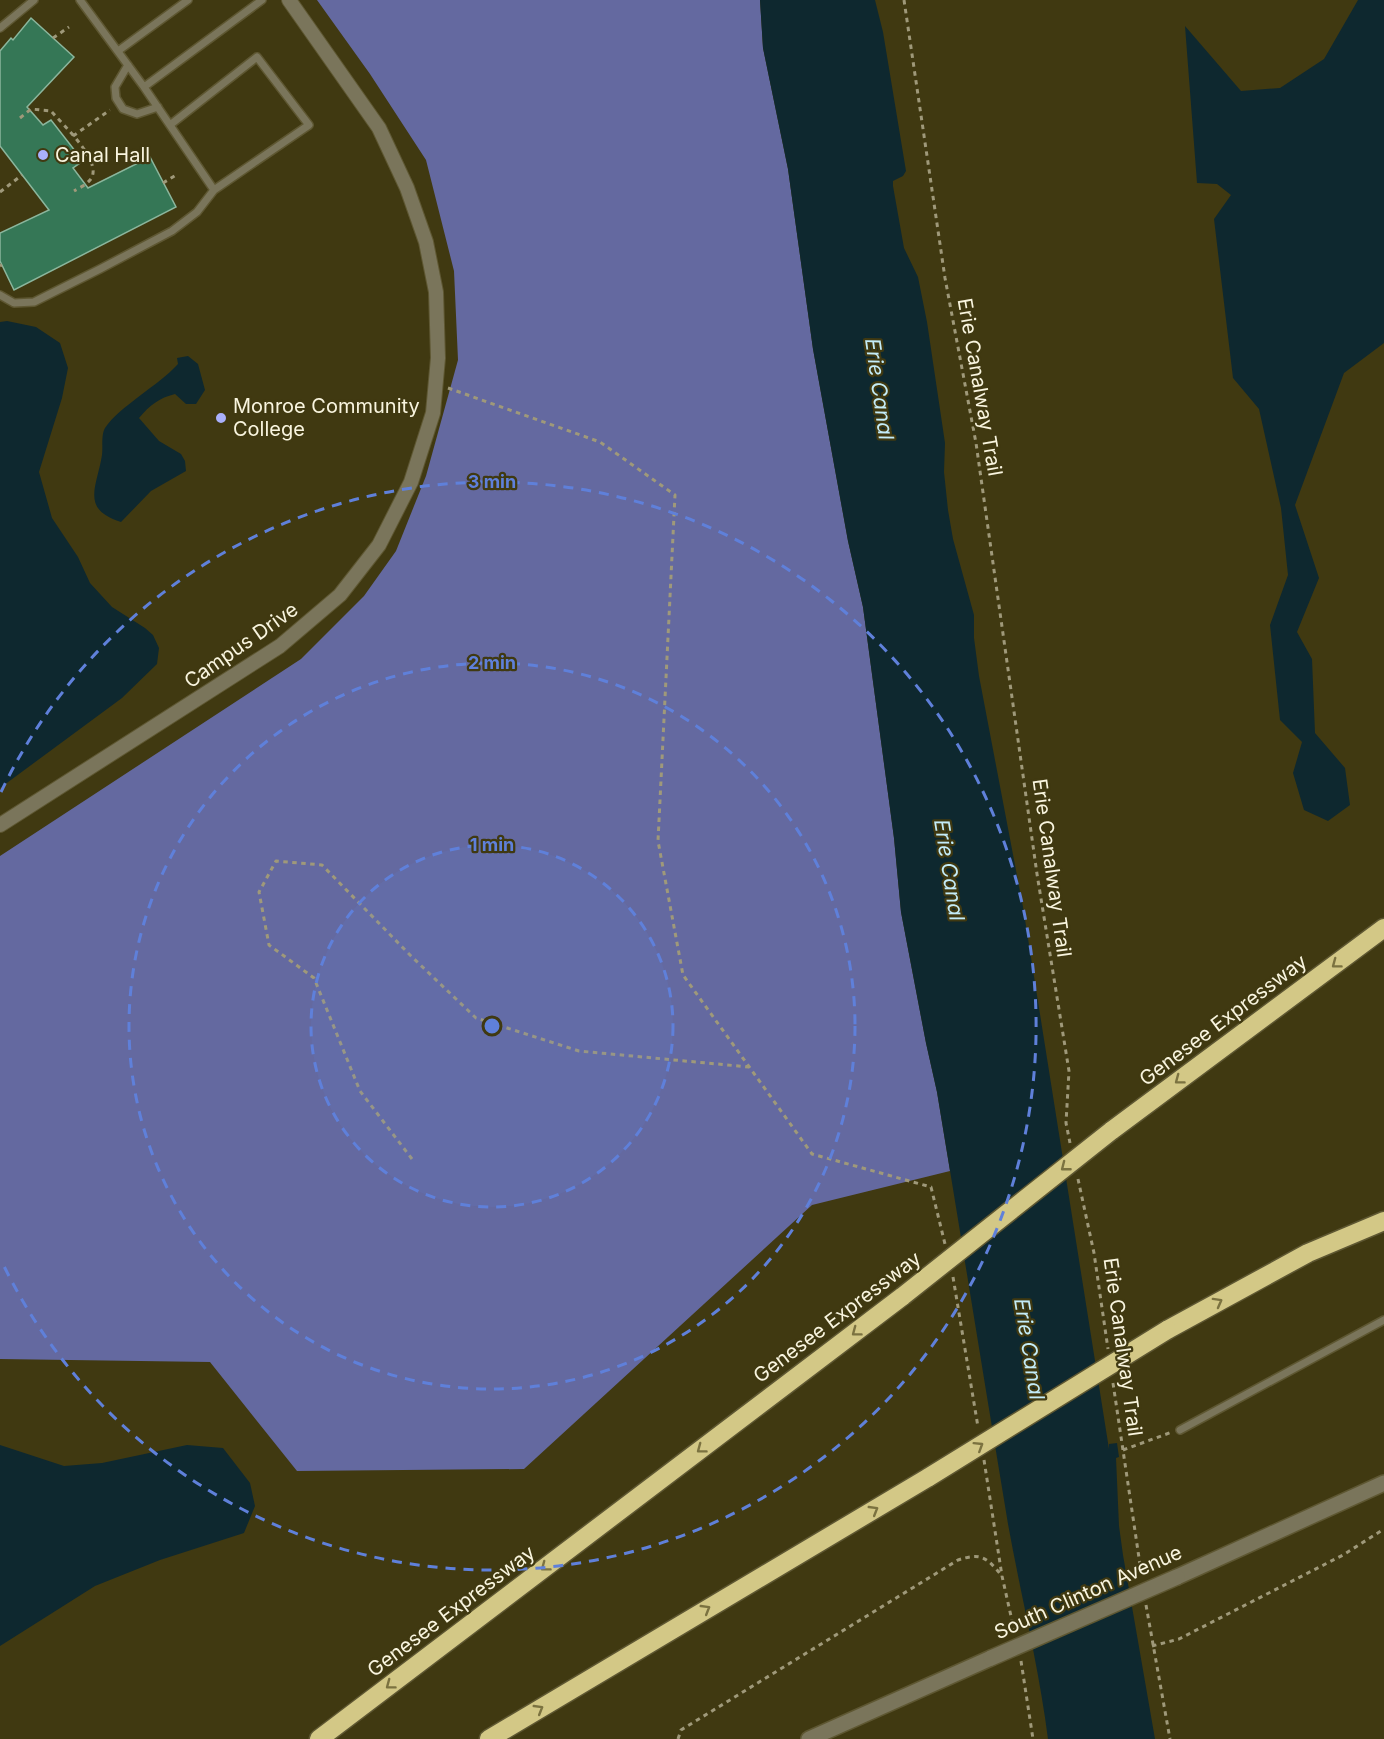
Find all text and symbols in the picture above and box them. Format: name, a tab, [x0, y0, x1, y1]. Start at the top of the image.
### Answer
place label: Canal Hall	[55, 143, 150, 167]
marker: Canal Hall	[36, 148, 50, 162]
street label: Erie Canalway Trail	[953, 296, 1007, 478]
water label: Erie Canal	[860, 336, 899, 442]
place label: Monroe Community College	[233, 394, 420, 441]
marker: Monroe Community College	[214, 411, 228, 425]
text: 3 min	[468, 471, 516, 492]
street label: Campus Drive	[180, 597, 302, 693]
text: 2 min	[468, 652, 516, 673]
street label: Erie Canalway Trail	[1028, 777, 1076, 959]
water label: Erie Canal	[929, 817, 970, 923]
text: 1 min	[470, 834, 514, 855]
street label: Genesee Expressway	[1135, 949, 1311, 1091]
one-way arrow	[1331, 957, 1342, 968]
centre of rings	[482, 1016, 502, 1036]
one-way arrow	[1175, 1073, 1186, 1084]
one-way arrow	[1061, 1160, 1072, 1171]
street label: Genesee Expressway	[749, 1246, 925, 1388]
street label: Erie Canalway Trail	[1099, 1256, 1147, 1438]
water label: Erie Canal	[1009, 1296, 1050, 1402]
one-way arrow	[1212, 1298, 1222, 1309]
one-way arrow	[852, 1324, 863, 1335]
one-way arrow	[696, 1442, 707, 1453]
one-way arrow	[972, 1443, 983, 1454]
one-way arrow	[868, 1505, 878, 1517]
street label: Genesee Expressway	[363, 1540, 539, 1682]
street label: South Clinton Avenue	[990, 1540, 1186, 1644]
one-way arrow	[541, 1560, 552, 1571]
one-way arrow	[700, 1605, 710, 1617]
one-way arrow	[386, 1678, 397, 1689]
one-way arrow	[533, 1705, 543, 1716]

